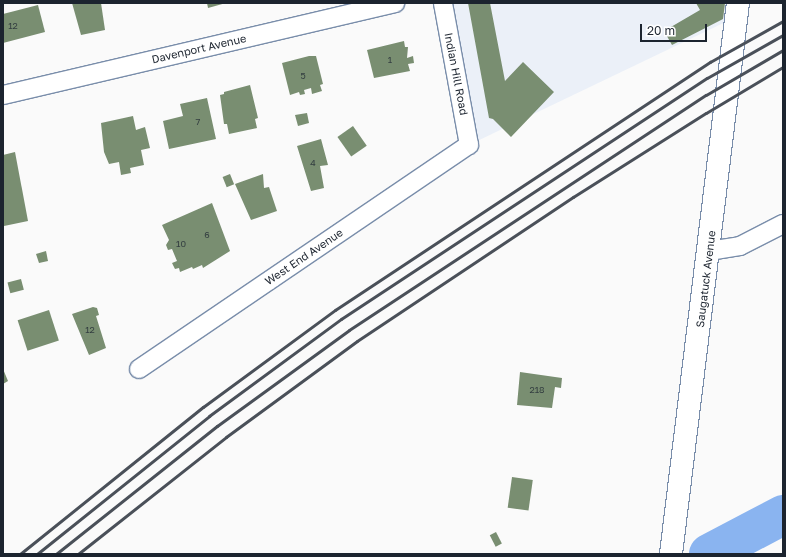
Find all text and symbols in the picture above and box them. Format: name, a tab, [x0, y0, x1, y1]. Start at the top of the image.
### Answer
scale bar	[642, 16, 709, 42]
house number: 12	[8, 21, 18, 31]
text: 20 m	[647, 23, 675, 38]
street label: Davenport Avenue	[150, 32, 248, 66]
street label: Indian Hill Road	[442, 32, 470, 116]
house number: 1	[388, 55, 392, 65]
house number: 5	[300, 71, 306, 81]
house number: 7	[196, 117, 200, 127]
house number: 4	[310, 158, 316, 168]
street label: West End Avenue	[262, 226, 346, 288]
house number: 6	[204, 230, 210, 240]
street label: Saugatuck Avenue	[694, 230, 718, 328]
house number: 10	[176, 239, 186, 249]
house number: 12	[85, 325, 95, 335]
house number: 218	[529, 385, 545, 395]

